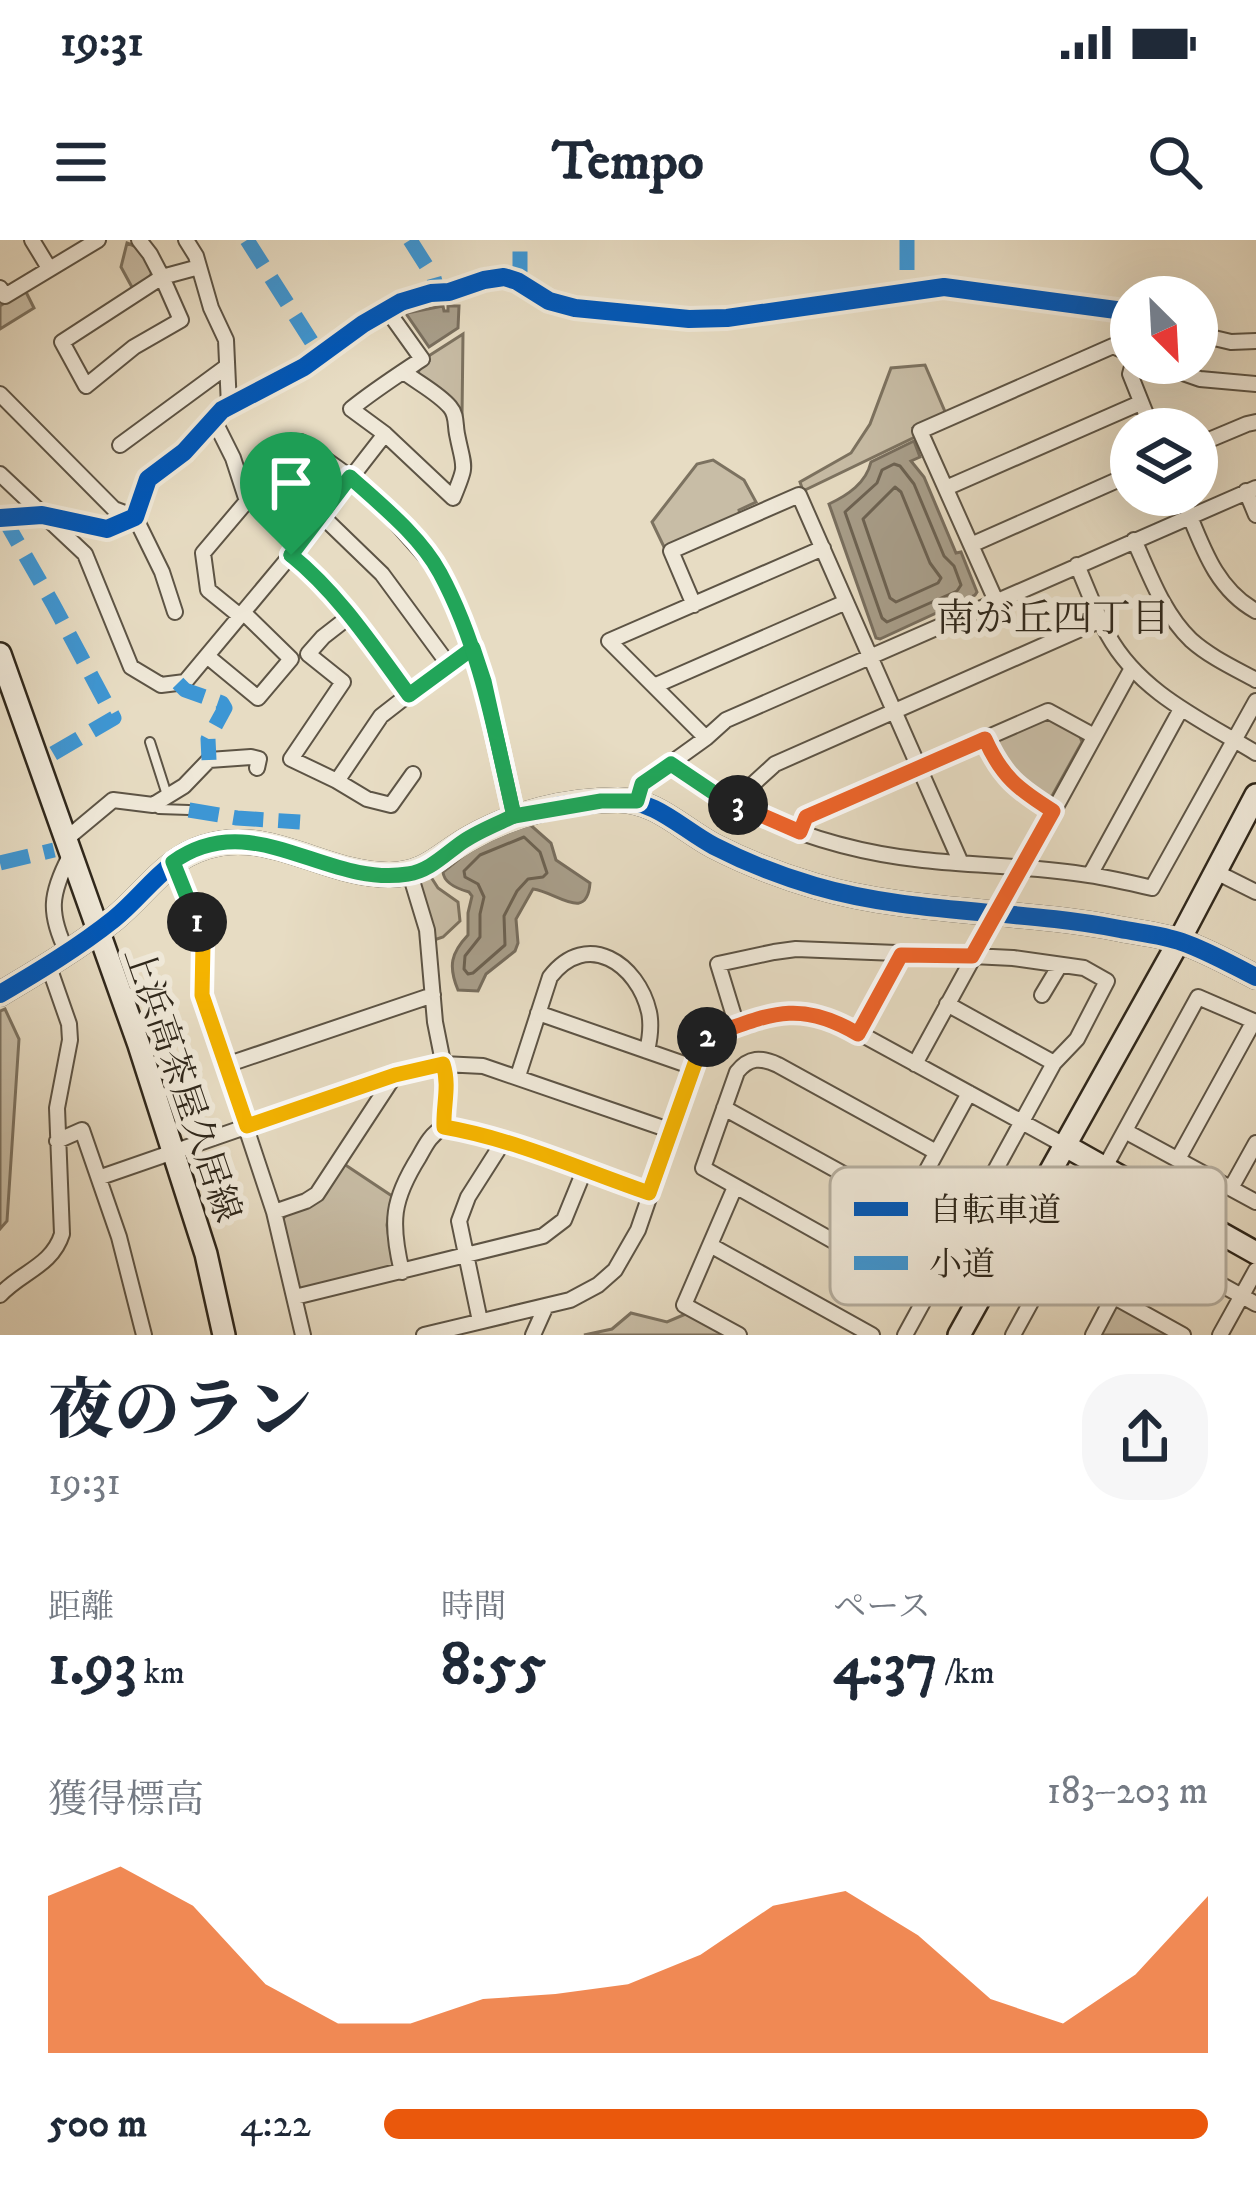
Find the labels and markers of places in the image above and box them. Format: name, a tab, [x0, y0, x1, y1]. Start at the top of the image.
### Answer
pin	[240, 432, 342, 555]
pin: 3	[708, 775, 768, 835]
pin: 1	[167, 892, 227, 952]
pin: 2	[677, 1007, 737, 1067]

